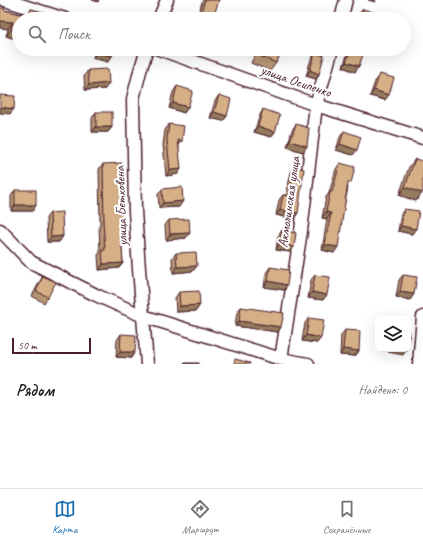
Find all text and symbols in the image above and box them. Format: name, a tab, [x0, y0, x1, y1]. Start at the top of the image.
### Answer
search box	[12, 12, 411, 56]
icon: search	[26, 23, 48, 45]
text: Поиск	[58, 25, 90, 44]
street label: улица Осипенко	[258, 61, 334, 101]
street label: Акмолинская улица	[274, 155, 304, 249]
street label: улица Бетховена	[111, 165, 131, 247]
map controls	[375, 316, 411, 352]
button: layers	[375, 316, 411, 352]
scale bar	[12, 336, 91, 355]
text: 50 m	[18, 338, 37, 352]
text: Рядом	[16, 380, 54, 401]
text: Найдено: 0	[359, 382, 407, 398]
tab: Карта	[52, 498, 77, 536]
tab: Маршрут	[182, 498, 218, 536]
tab: Сохранённые	[323, 498, 371, 536]

